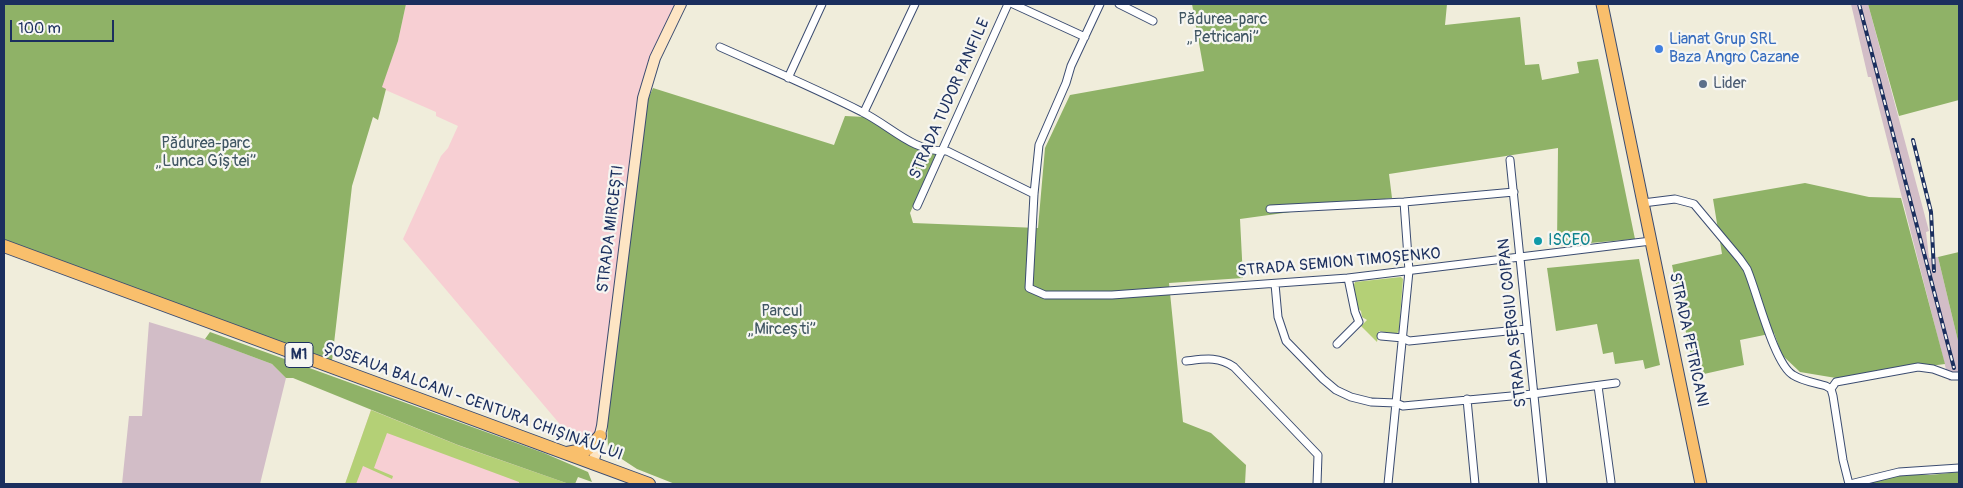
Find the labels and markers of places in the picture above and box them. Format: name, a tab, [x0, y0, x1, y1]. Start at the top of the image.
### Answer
place label: Lianat Grup SRL Baza Angro Cazane	[1669, 30, 1799, 68]
marker: Lianat Grup SRL Baza Angro Cazane	[1653, 43, 1665, 55]
place label: Lider	[1713, 74, 1746, 94]
marker: Lider	[1697, 78, 1709, 90]
place label: ISCEO	[1548, 231, 1590, 251]
marker: ISCEO	[1532, 235, 1544, 247]

